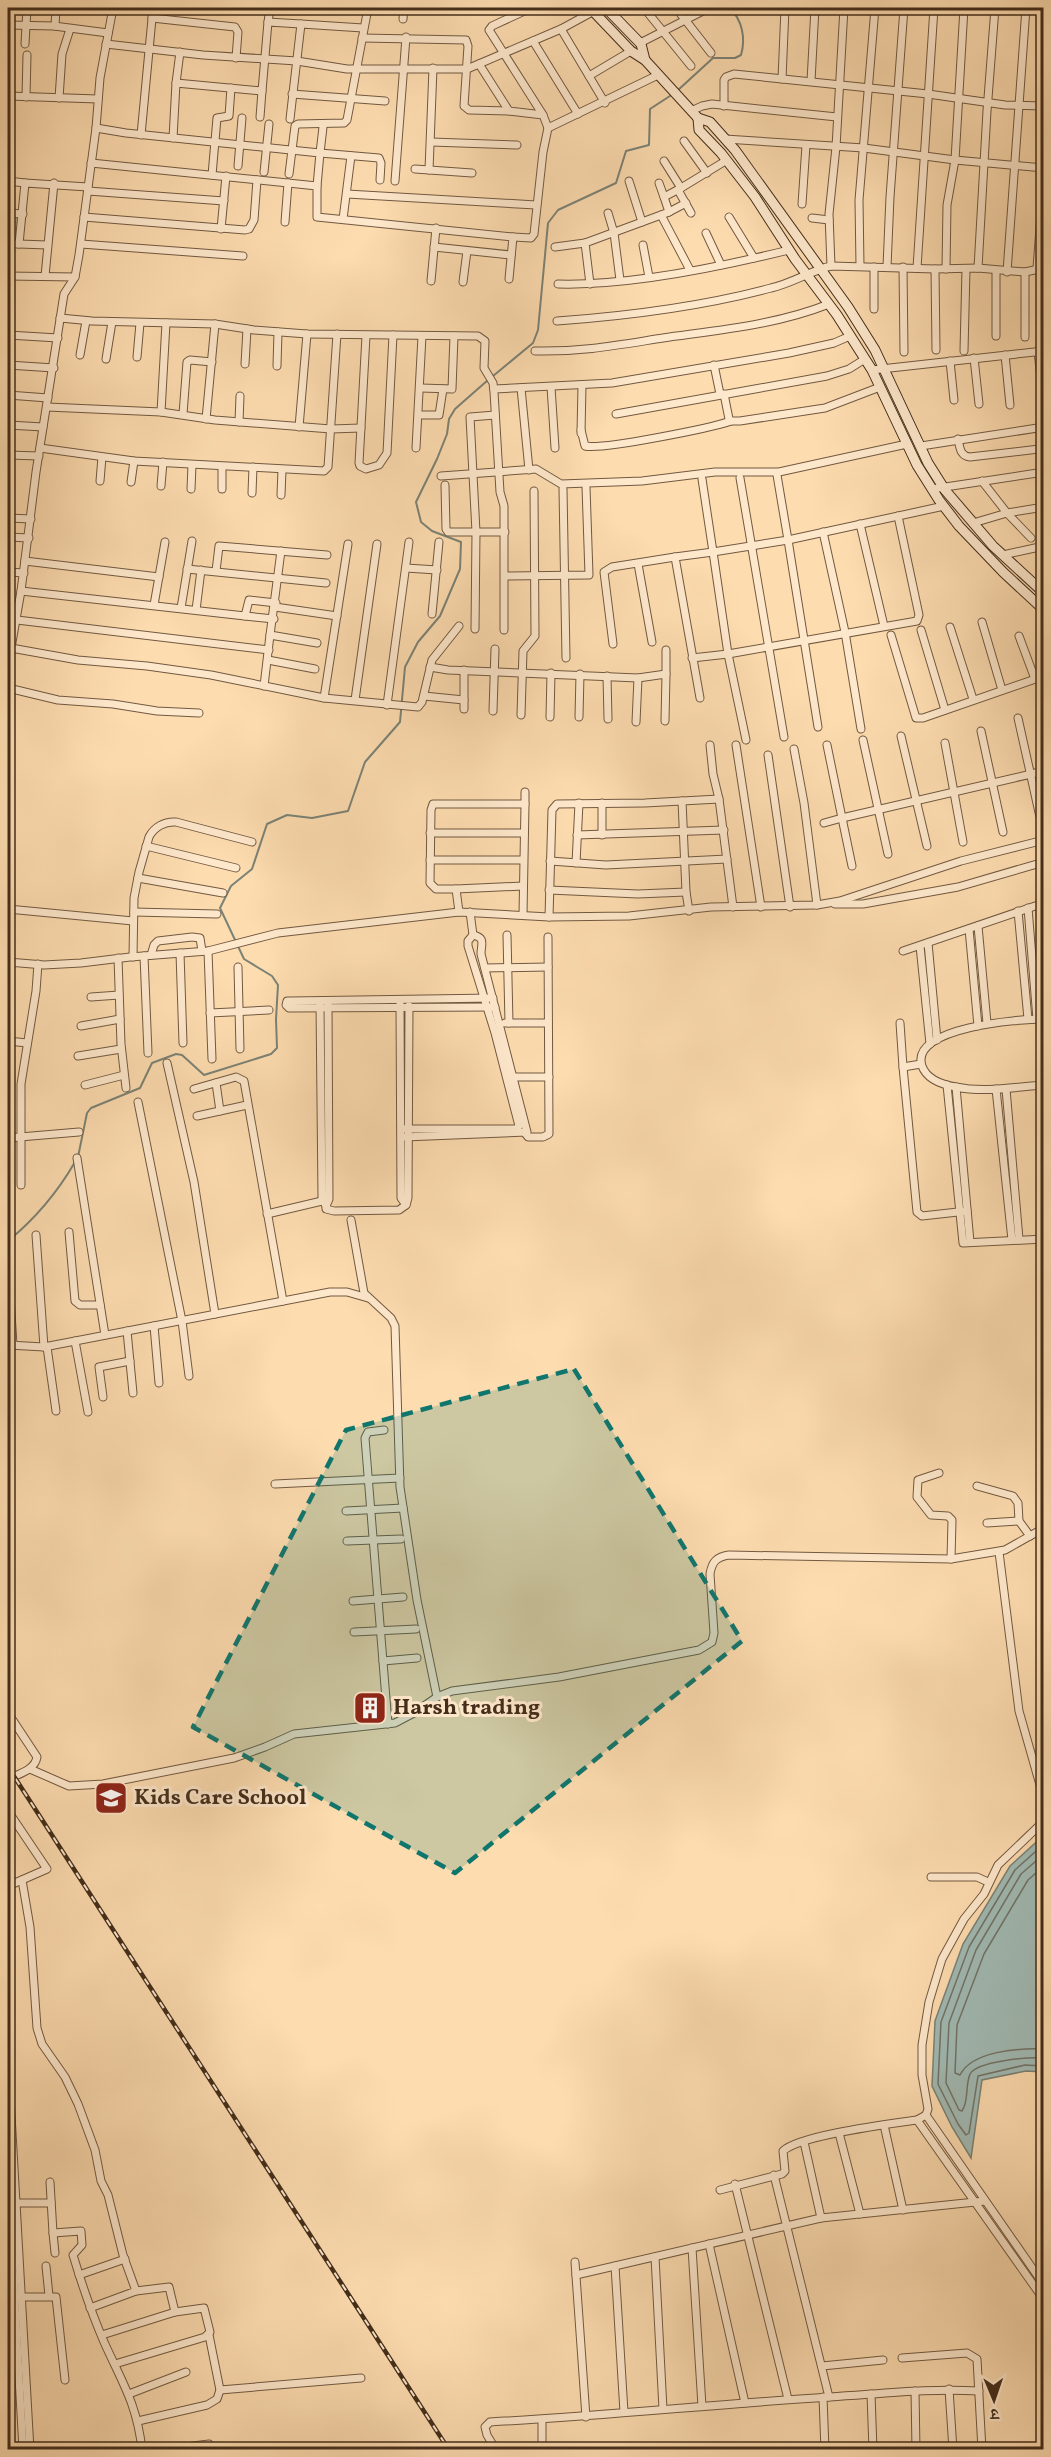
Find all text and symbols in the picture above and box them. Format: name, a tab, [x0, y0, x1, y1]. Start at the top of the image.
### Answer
building icon: Harsh trading	[352, 1690, 388, 1726]
place label: Harsh trading	[393, 1693, 540, 1724]
school or university icon: Kids Care School	[93, 1780, 129, 1816]
place label: Kids Care School	[134, 1783, 306, 1814]
north arrow	[964, 2370, 1024, 2430]
text: उ	[988, 2402, 1000, 2424]

